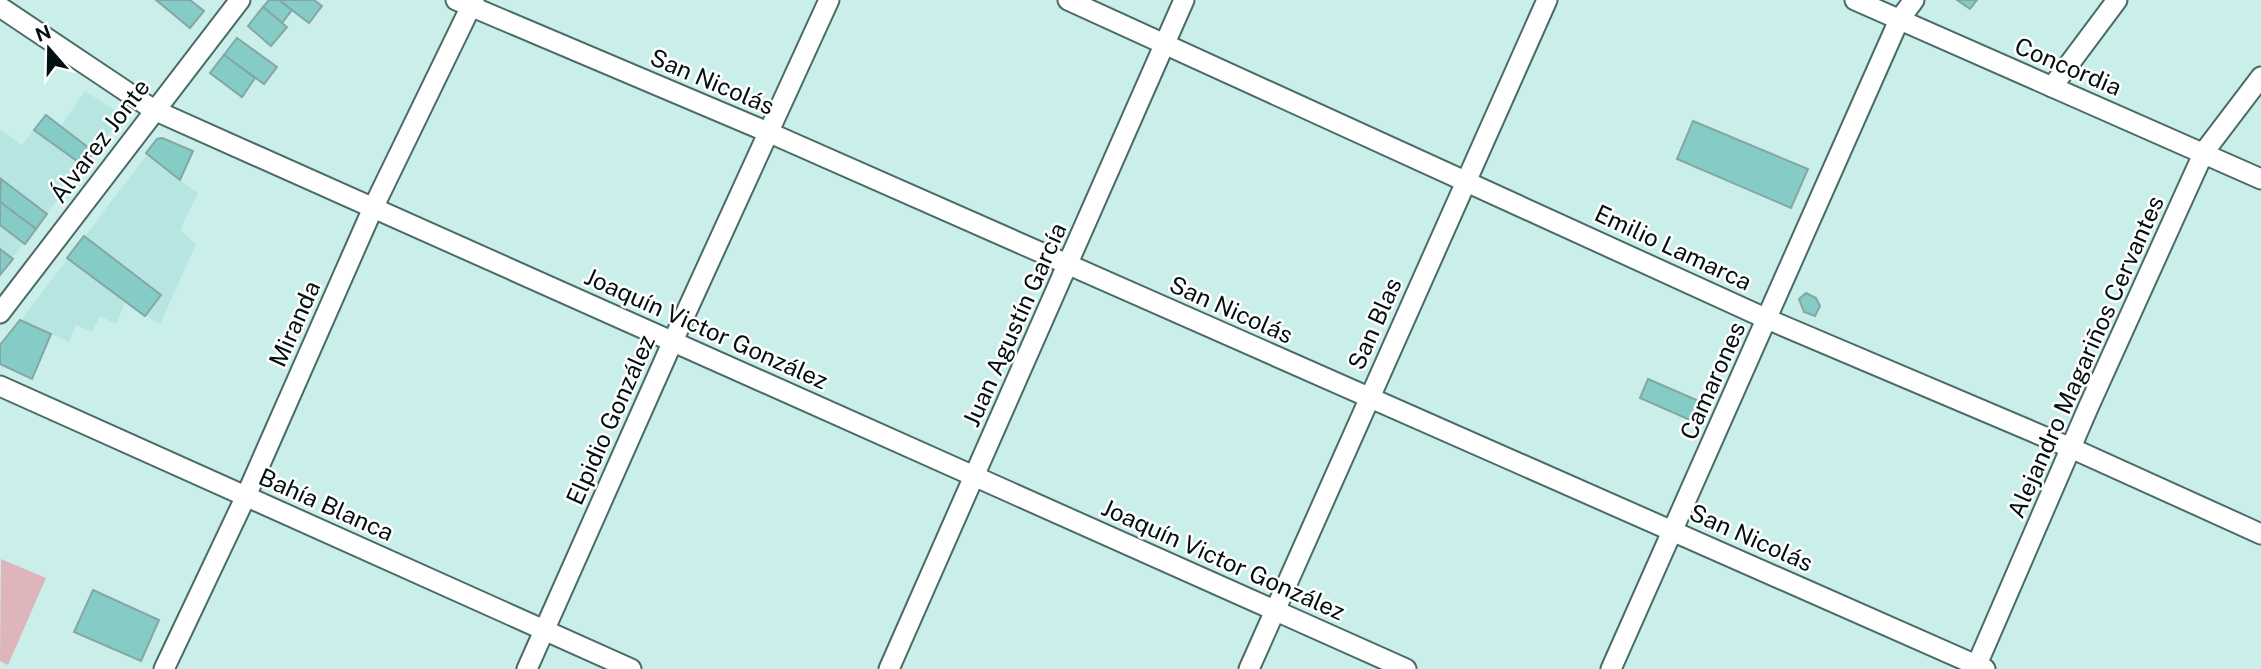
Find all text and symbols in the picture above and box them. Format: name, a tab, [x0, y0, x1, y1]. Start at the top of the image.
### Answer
north arrow	[14, 14, 84, 84]
text: N	[32, 20, 54, 46]
street label: Concordia	[2011, 31, 2126, 101]
street label: San Nicolás	[646, 42, 779, 120]
street label: Álvarez Jonte	[44, 73, 155, 208]
street label: Alejandro Magariños Cervantes	[2001, 191, 2169, 522]
street label: Emilio Lamarca	[1591, 199, 1756, 296]
street label: Juan Agustín García	[957, 218, 1072, 431]
street label: Joaquín Victor González	[580, 262, 832, 394]
street label: San Nicolás	[1165, 269, 1297, 349]
street label: San Blas	[1341, 273, 1407, 374]
street label: Miranda	[263, 276, 325, 371]
street label: Camarones	[1674, 317, 1750, 444]
street label: Elpidio González	[560, 330, 660, 509]
street label: Bahía Blanca	[255, 462, 398, 546]
street label: Joaquín Victor González	[1097, 493, 1349, 625]
street label: San Nicolás	[1685, 497, 1817, 577]

